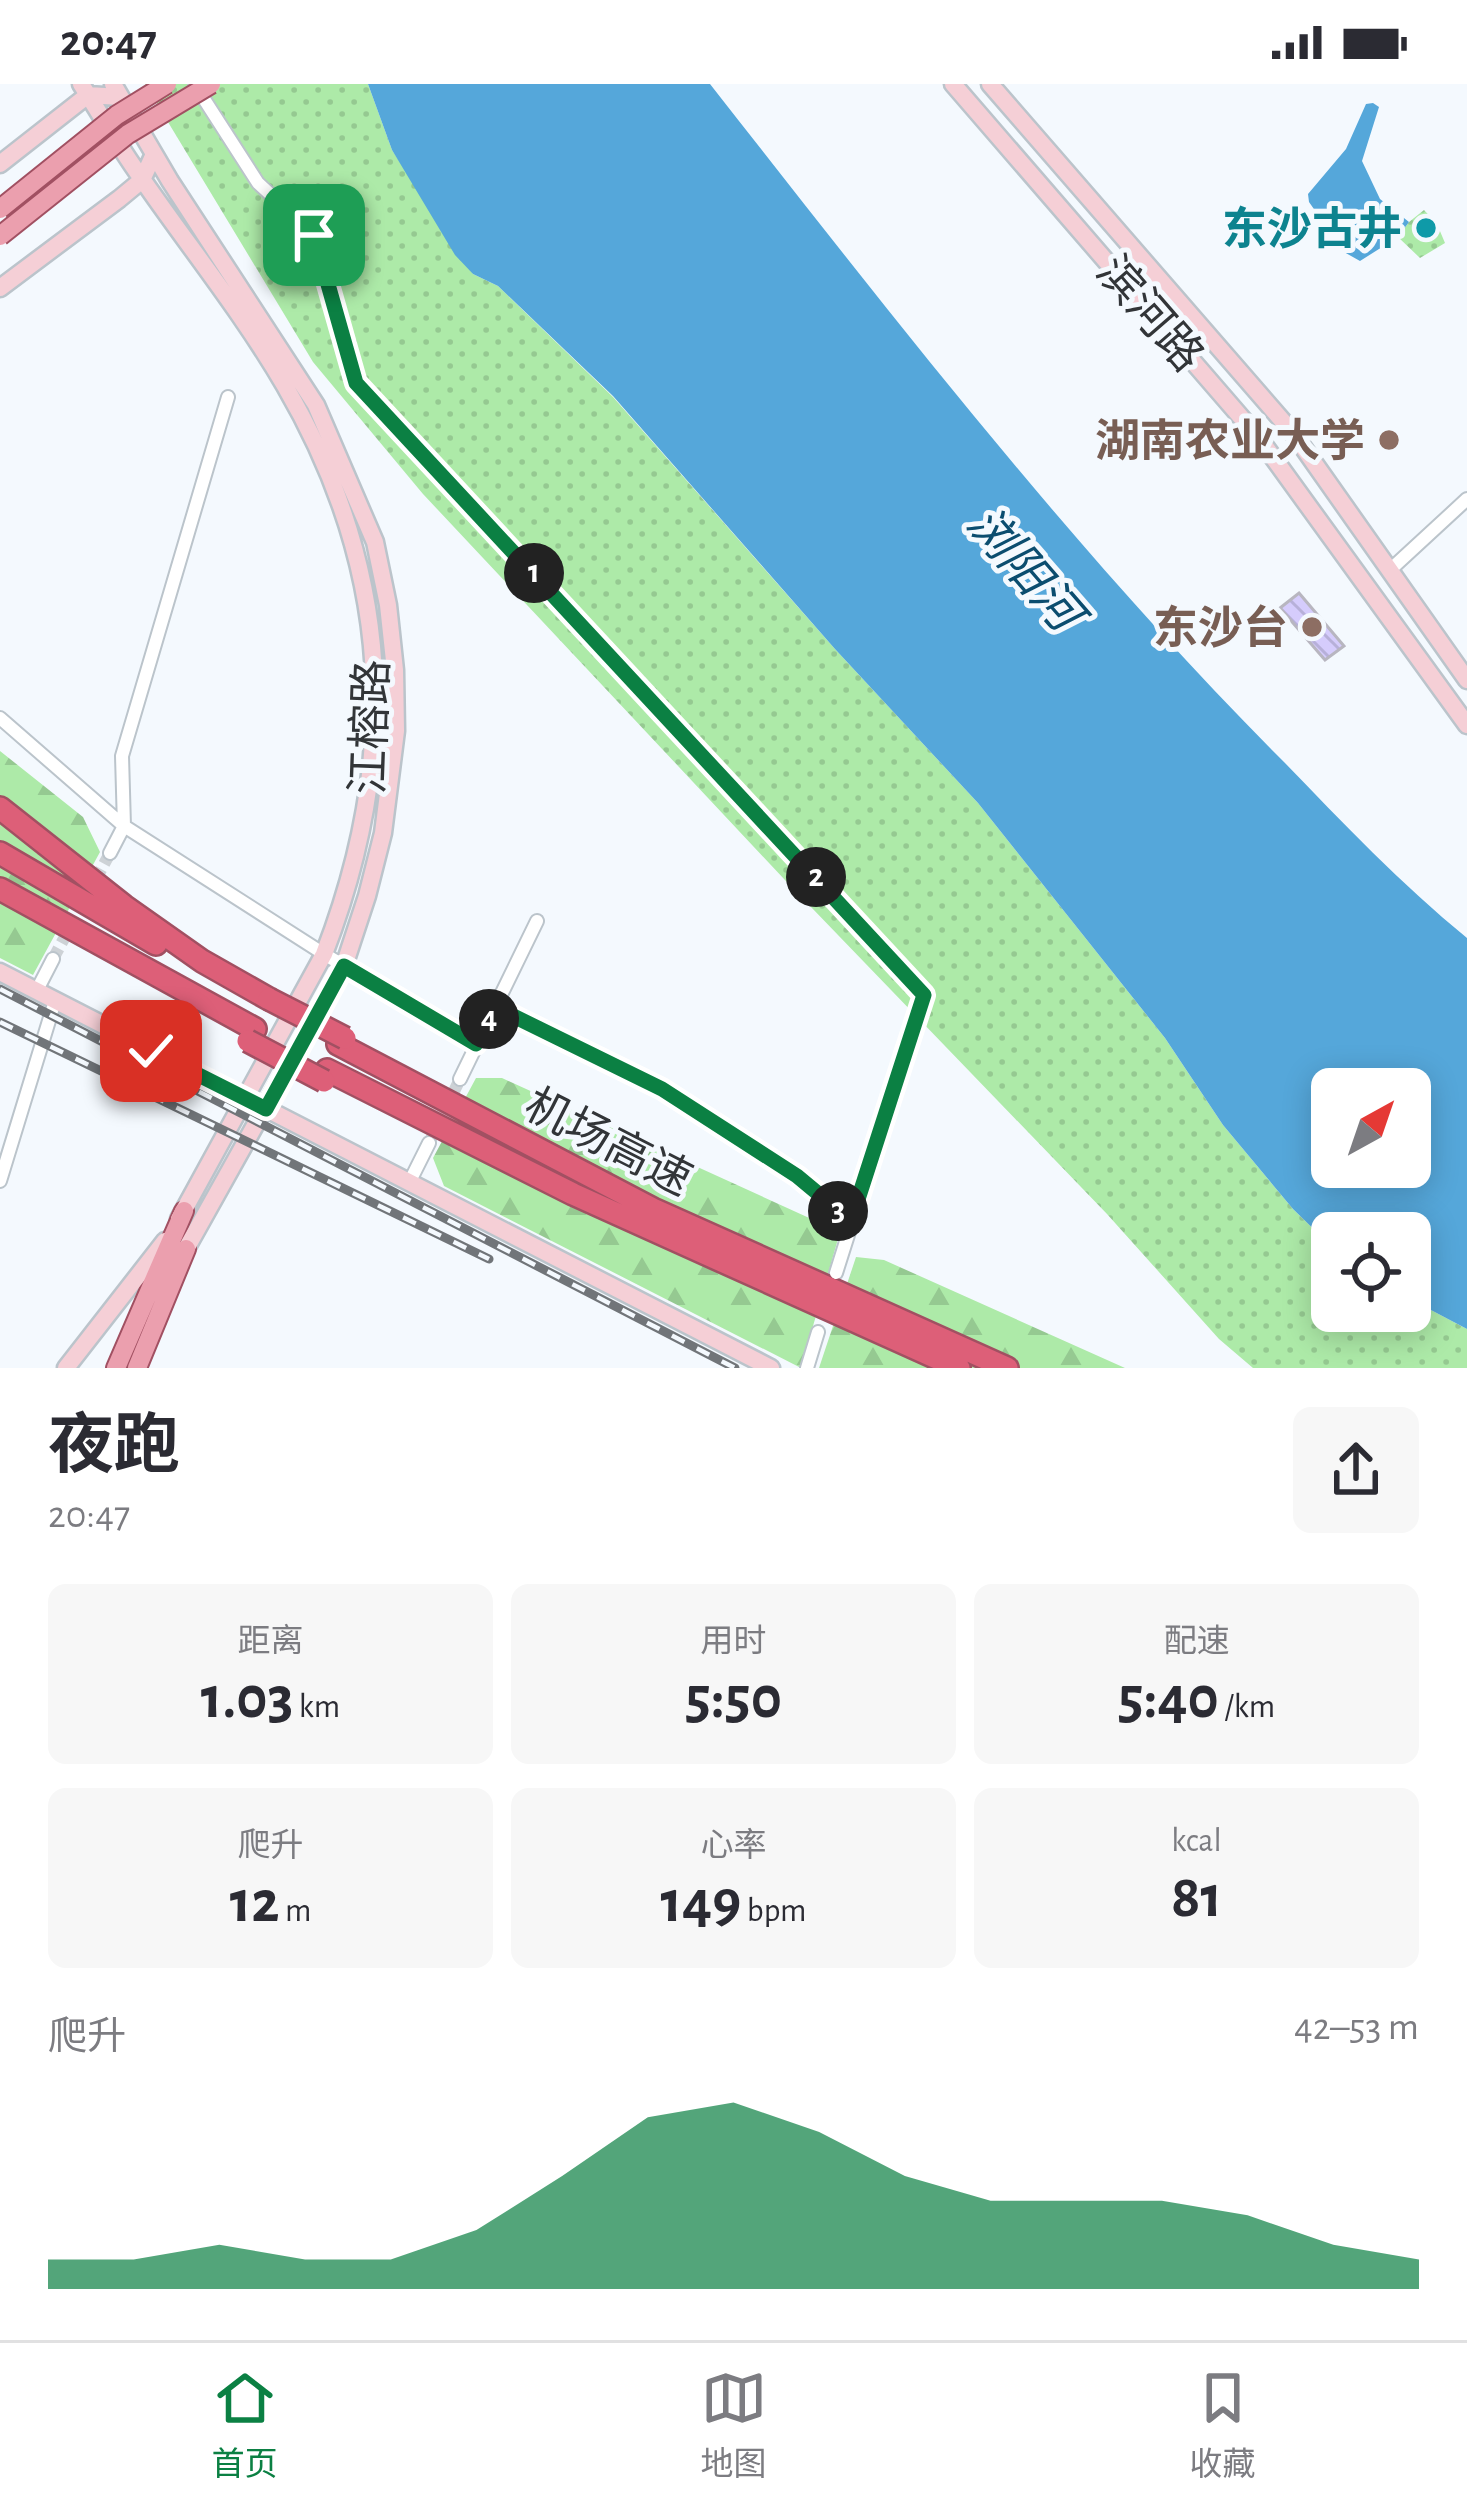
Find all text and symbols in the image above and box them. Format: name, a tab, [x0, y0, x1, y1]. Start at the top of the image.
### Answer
text: 20:47	[60, 19, 157, 64]
pin	[263, 184, 365, 286]
icon: arrive	[281, 202, 347, 268]
place label: 东沙古井	[1222, 205, 1402, 253]
marker: 东沙古井	[1413, 215, 1439, 241]
street label: 滨河路	[1088, 247, 1213, 380]
place label: 湖南农业大学	[1095, 417, 1365, 465]
marker: 湖南农业大学	[1376, 427, 1402, 453]
water label: 浏阳河	[957, 498, 1096, 646]
pin: 1	[504, 543, 564, 603]
text: 1	[528, 556, 540, 589]
place label: 东沙台	[1153, 604, 1288, 652]
marker: 东沙台	[1299, 614, 1325, 640]
street label: 江榕路	[344, 659, 396, 795]
pin: 2	[786, 847, 846, 907]
text: 2	[808, 860, 824, 893]
pin: 4	[459, 989, 519, 1049]
pin	[100, 1000, 202, 1102]
text: 4	[481, 1002, 497, 1035]
icon: check	[118, 1018, 184, 1084]
north arrow	[1311, 1068, 1431, 1188]
map controls	[1311, 1068, 1431, 1332]
street label: 机场高速	[517, 1081, 699, 1204]
pin: 3	[808, 1181, 868, 1241]
text: 3	[831, 1194, 845, 1227]
button: locate	[1311, 1212, 1431, 1332]
button: share	[1293, 1407, 1419, 1533]
text: 夜跑	[48, 1414, 180, 1480]
text: 20:47	[48, 1496, 130, 1535]
text: 距离	[238, 1626, 304, 1659]
text: 用时	[701, 1626, 767, 1659]
text: 配速	[1164, 1626, 1230, 1659]
text: 1.03	[201, 1669, 293, 1729]
text: 5:50	[685, 1669, 782, 1729]
text: 5:40	[1118, 1669, 1219, 1729]
text: km	[293, 1691, 340, 1724]
text: /km	[1219, 1691, 1275, 1724]
text: kcal	[1171, 1825, 1222, 1858]
text: 爬升	[238, 1830, 304, 1863]
text: 心率	[701, 1830, 767, 1863]
text: 81	[1171, 1868, 1222, 1928]
text: 12	[230, 1873, 280, 1933]
text: 149	[660, 1873, 741, 1933]
text: m	[280, 1895, 311, 1928]
text: bpm	[741, 1895, 807, 1928]
text: 42–53 m	[1294, 2008, 1419, 2047]
text: 爬升	[48, 2018, 126, 2057]
tab: 首页	[212, 2365, 278, 2486]
tab: 地图	[701, 2365, 767, 2486]
tab: 收藏	[1190, 2365, 1256, 2486]

